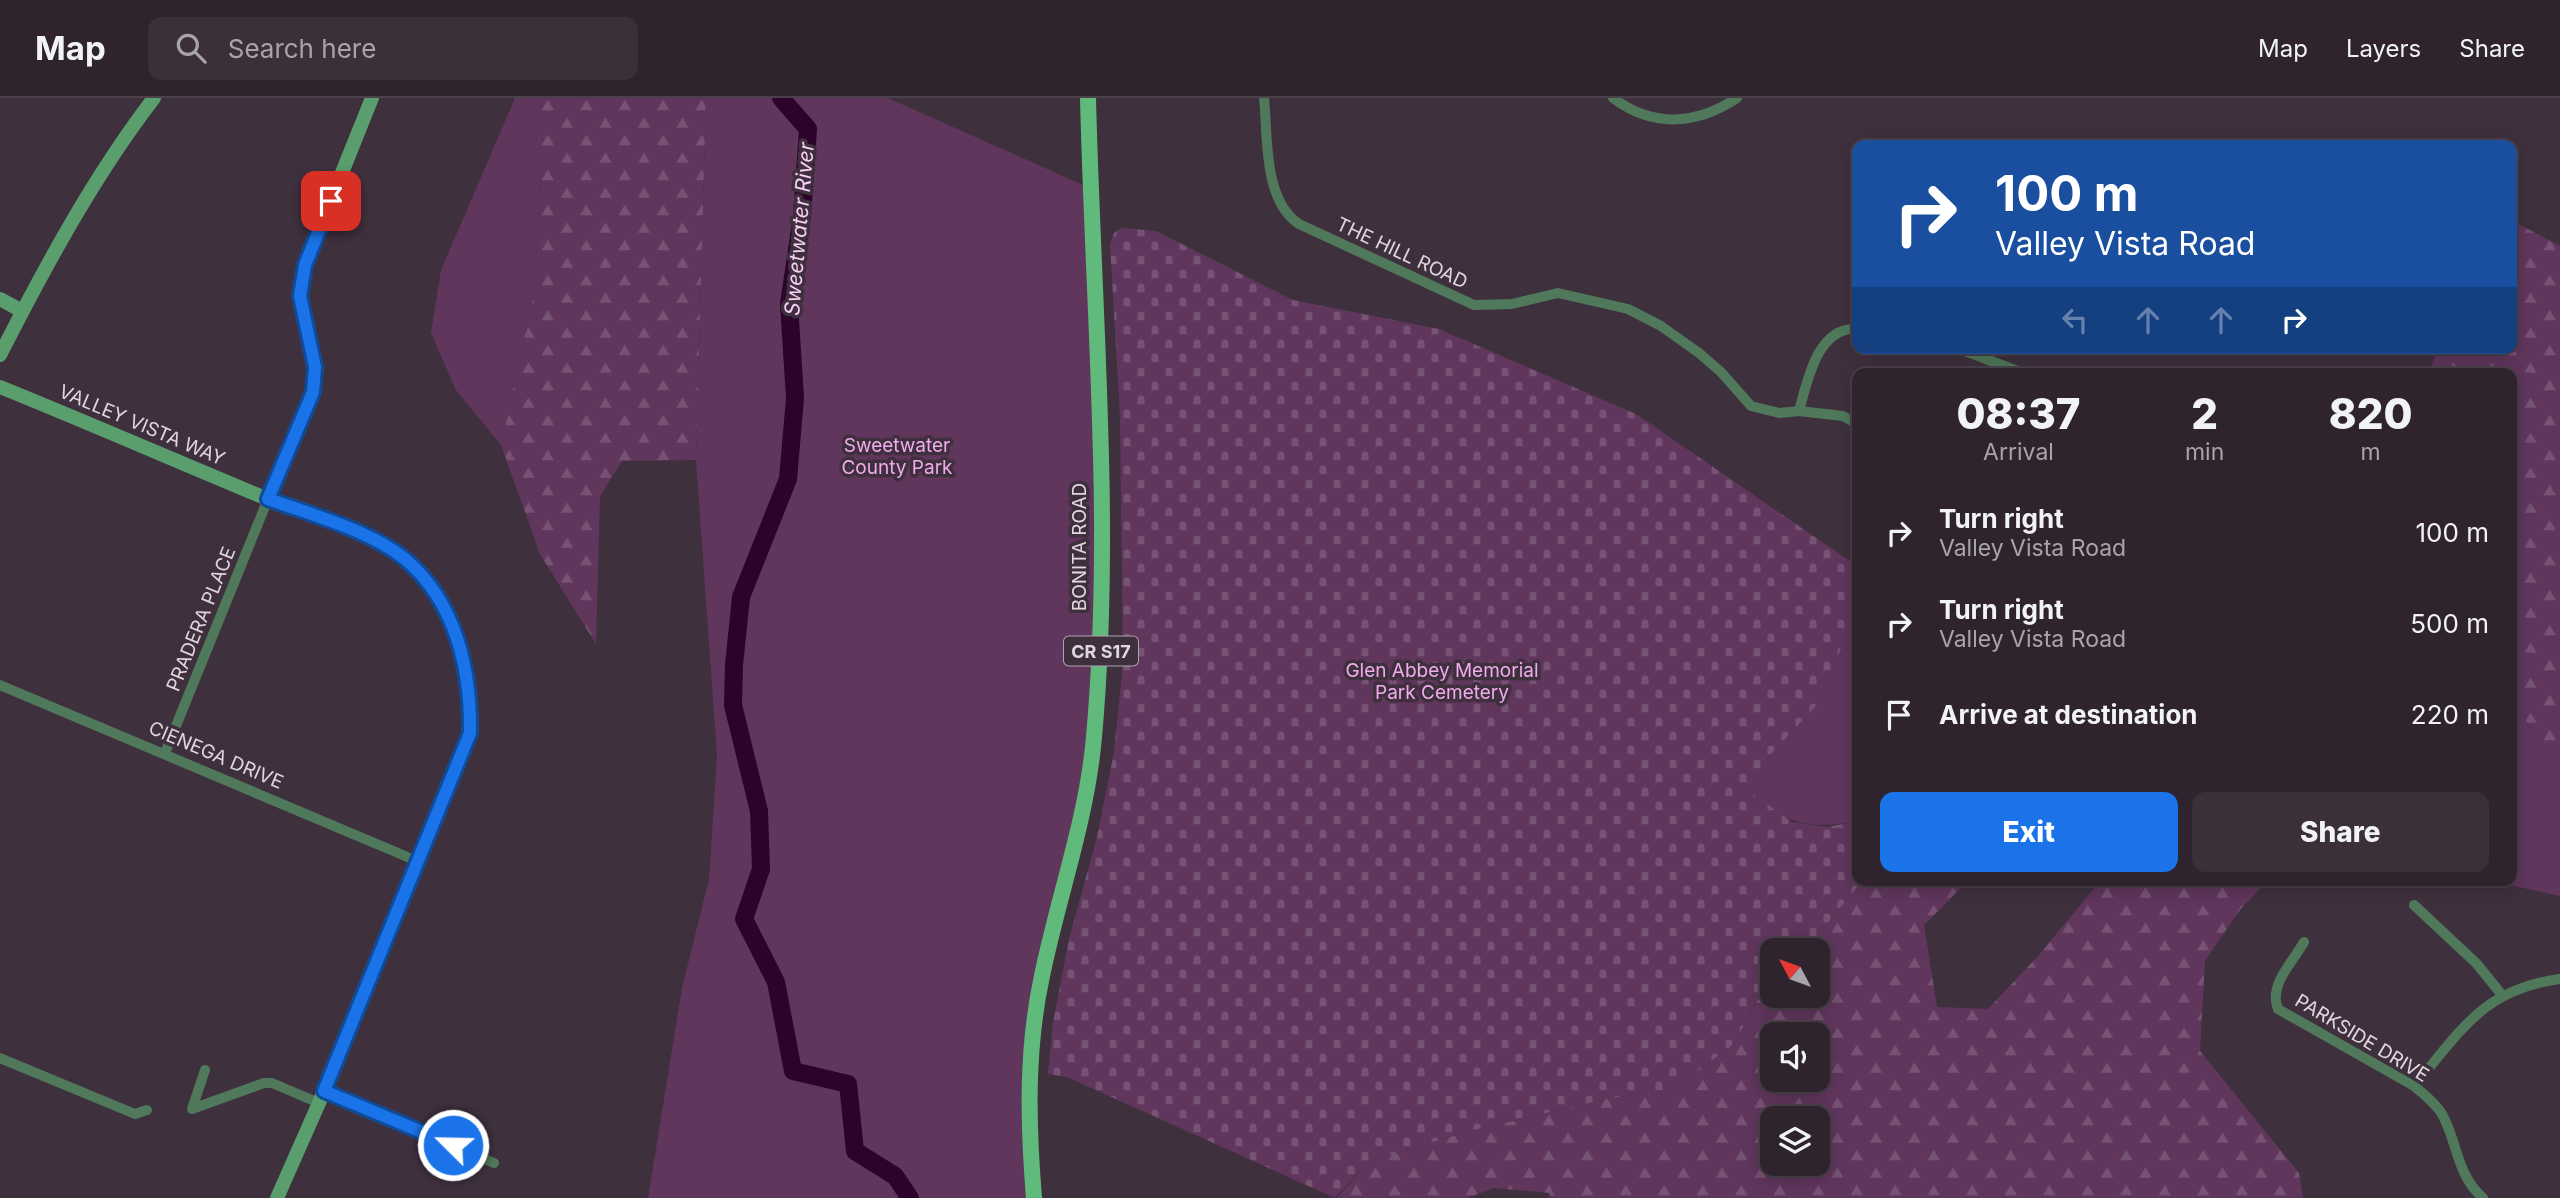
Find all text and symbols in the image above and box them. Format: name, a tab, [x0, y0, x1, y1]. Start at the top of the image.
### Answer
search box	[148, 17, 638, 80]
text: Map	[35, 28, 106, 68]
icon: search	[172, 29, 210, 67]
text: Search here	[228, 33, 376, 64]
text: Map	[2258, 34, 2308, 63]
text: Layers	[2346, 34, 2421, 63]
text: Share	[2459, 34, 2525, 63]
water label: Sweetwater River	[779, 140, 819, 317]
text: 100 m	[1995, 164, 2139, 223]
icon: right	[1880, 168, 1971, 259]
pin	[301, 171, 361, 231]
icon: arrive	[312, 182, 350, 220]
street label: THE HILL ROAD	[1333, 213, 1471, 293]
text: Valley Vista Road	[1995, 224, 2255, 263]
icon: left	[2056, 301, 2094, 339]
icon: ahead	[2129, 301, 2167, 339]
icon: ahead	[2202, 301, 2240, 339]
icon: right	[2275, 301, 2313, 339]
street label: VALLEY VISTA WAY	[56, 380, 228, 470]
text: 08:37	[1956, 388, 2081, 439]
text: 2	[2191, 388, 2218, 439]
text: 820	[2329, 388, 2412, 439]
park label: Sweetwater County Park	[841, 434, 953, 479]
text: Arrival	[1983, 438, 2054, 466]
text: min	[2185, 438, 2224, 466]
text: m	[2361, 438, 2381, 466]
street label: BONITA ROAD	[1068, 483, 1091, 611]
text: Turn right	[1939, 503, 2064, 534]
icon: right	[1880, 514, 1918, 552]
text: 100 m	[2416, 517, 2489, 548]
text: Valley Vista Road	[1939, 534, 2126, 562]
street label: PRADERA PLACE	[162, 543, 240, 695]
text: Turn right	[1939, 594, 2064, 625]
icon: right	[1880, 605, 1918, 643]
text: 500 m	[2410, 608, 2489, 639]
text: Valley Vista Road	[1939, 625, 2126, 653]
road number: CR S17	[1064, 636, 1138, 666]
park label: Glen Abbey Memorial Park Cemetery	[1345, 659, 1539, 704]
icon: arrive	[1880, 696, 1918, 734]
text: Arrive at destination	[1939, 699, 2198, 730]
text: 220 m	[2411, 699, 2489, 730]
street label: CIENEGA DRIVE	[145, 716, 287, 794]
button: Exit	[1880, 792, 2178, 872]
button: Share	[2192, 792, 2489, 872]
north arrow	[1760, 938, 1830, 1008]
map controls	[1760, 938, 1830, 1176]
street label: PARKSIDE DRIVE	[2291, 989, 2433, 1087]
button: sound	[1760, 1022, 1830, 1092]
button: layers	[1760, 1106, 1830, 1176]
position arrow	[416, 1108, 490, 1182]

